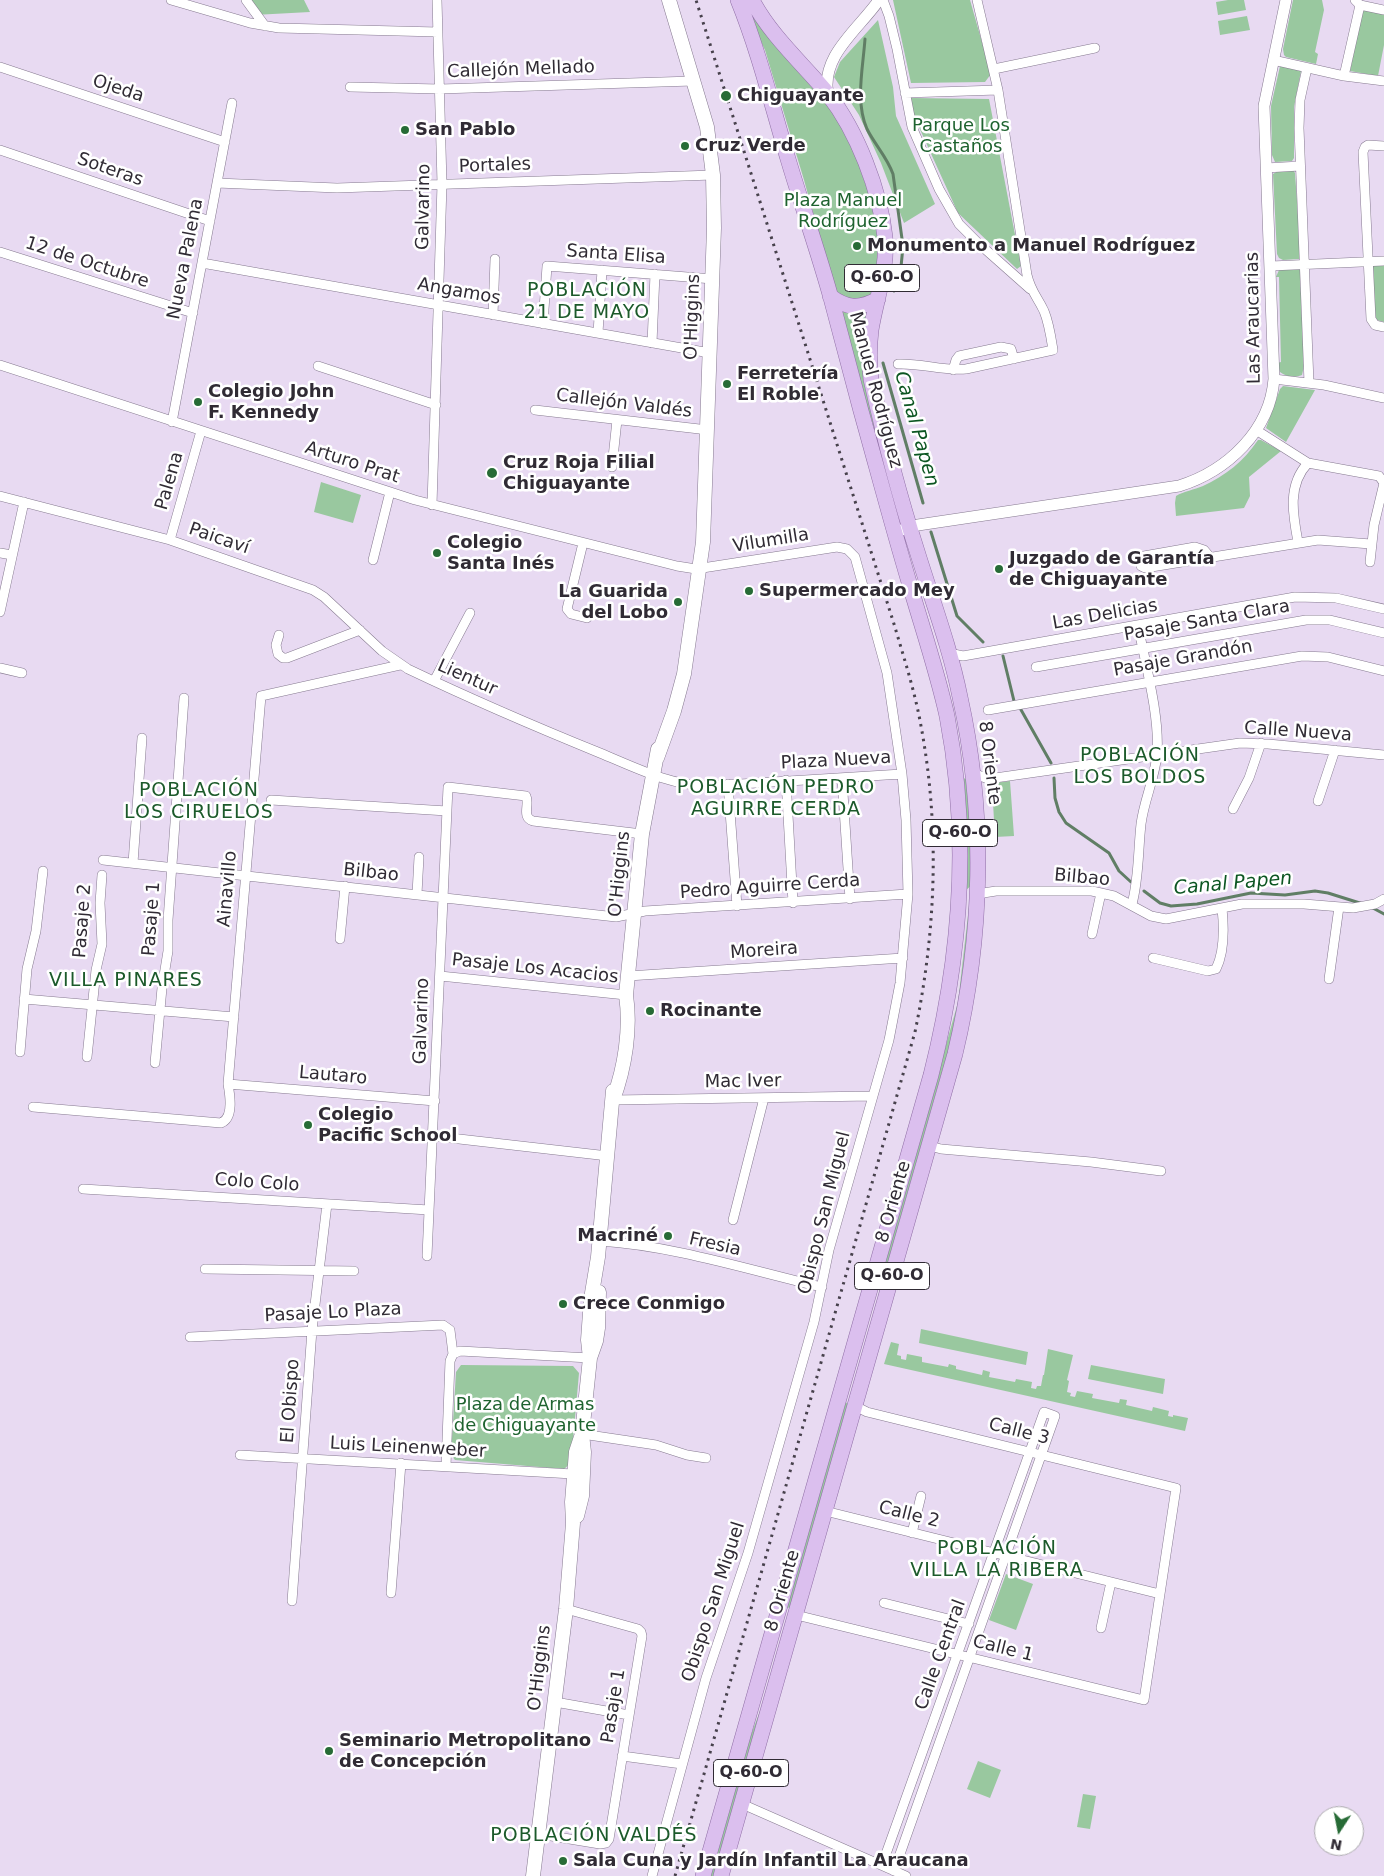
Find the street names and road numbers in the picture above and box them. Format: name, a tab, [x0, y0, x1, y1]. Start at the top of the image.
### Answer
street label: Callejón Mellado	[447, 57, 595, 83]
street label: Ojeda	[90, 71, 146, 107]
street label: Soteras	[74, 149, 146, 191]
street label: Portales	[459, 154, 531, 178]
street label: Galvarino	[412, 164, 436, 250]
street label: Nueva Palena	[164, 197, 208, 321]
street label: 12 de Octubre	[22, 233, 152, 293]
street label: Santa Elisa	[566, 241, 666, 269]
street label: Las Araucarias	[1242, 252, 1266, 384]
road number: Q-60-O	[844, 264, 920, 292]
street label: Angamos	[416, 274, 502, 310]
street label: O'Higgins	[681, 274, 705, 360]
street label: Manuel Rodríguez	[844, 309, 906, 471]
street label: Callejón Valdés	[555, 385, 693, 423]
street label: Arturo Prat	[302, 438, 402, 488]
street label: Palena	[151, 449, 189, 513]
street label: Paicaví	[186, 519, 252, 559]
street label: Vilumilla	[731, 524, 811, 558]
street label: Las Delicias	[1051, 595, 1159, 635]
street label: Pasaje Santa Clara	[1122, 596, 1292, 646]
street label: Pasaje Grandón	[1112, 636, 1254, 682]
street label: Lientur	[434, 655, 500, 701]
street label: Calle Nueva	[1243, 717, 1353, 747]
street label: 8 Oriente	[973, 720, 1005, 806]
street label: Plaza Nueva	[780, 747, 892, 775]
road number: Q-60-O	[922, 820, 998, 846]
street label: O'Higgins	[605, 830, 635, 918]
street label: Ainavillo	[214, 850, 242, 928]
street label: Bilbao	[342, 859, 400, 887]
street label: Bilbao	[1053, 865, 1111, 891]
street label: Pedro Aguirre Cerda	[679, 870, 861, 904]
street label: Pasaje 1	[139, 881, 165, 957]
street label: Pasaje 2	[70, 883, 96, 959]
street label: Moreira	[729, 938, 799, 964]
street label: Pasaje Los Acacios	[451, 950, 619, 988]
street label: Galvarino	[410, 977, 434, 1065]
street label: Lautaro	[298, 1062, 368, 1090]
street label: Mac Iver	[705, 1071, 781, 1093]
street label: Obispo San Miguel	[794, 1129, 856, 1297]
street label: 8 Oriente	[872, 1158, 916, 1246]
street label: Colo Colo	[214, 1169, 300, 1197]
street label: Fresia	[687, 1229, 743, 1261]
road number: Q-60-O	[854, 1262, 930, 1290]
street label: Pasaje Lo Plaza	[264, 1299, 402, 1327]
street label: El Obispo	[277, 1358, 305, 1444]
street label: Calle 3	[986, 1414, 1052, 1450]
street label: Luis Leinenweber	[329, 1433, 487, 1463]
street label: Calle 2	[876, 1497, 942, 1533]
street label: Obispo San Miguel	[678, 1519, 750, 1685]
street label: 8 Oriente	[761, 1547, 805, 1635]
street label: Calle Central	[911, 1597, 971, 1713]
street label: O'Higgins	[524, 1624, 556, 1712]
street label: Calle 1	[970, 1631, 1036, 1667]
street label: Pasaje 1	[597, 1667, 631, 1745]
road number: Q-60-O	[714, 1760, 788, 1786]

